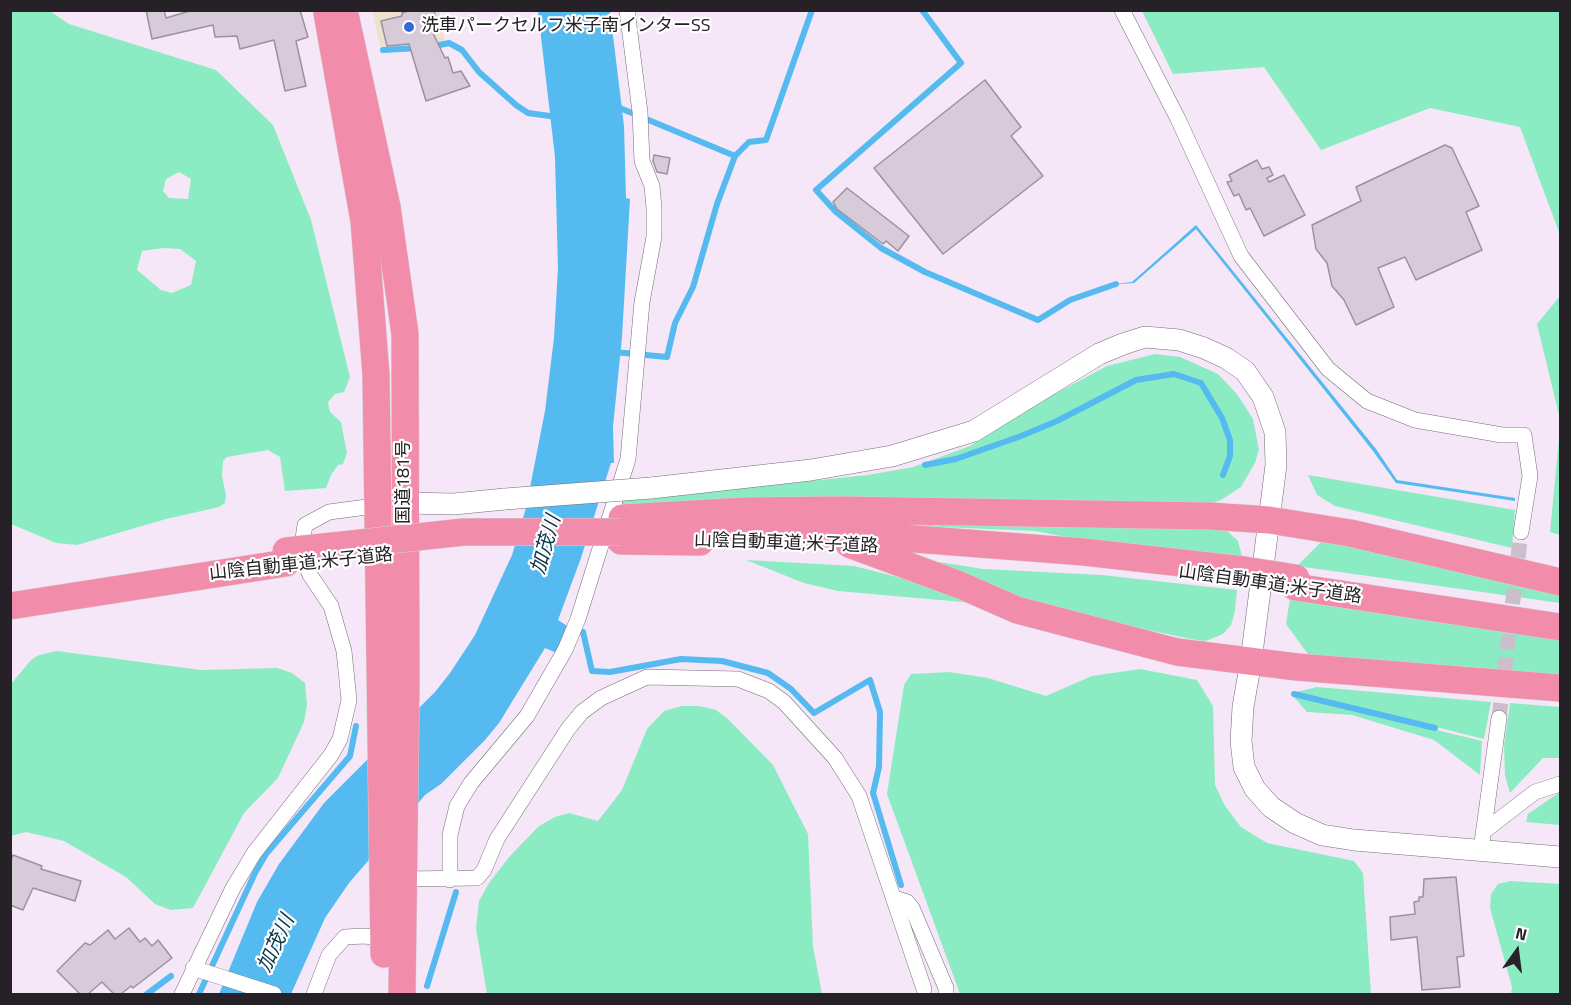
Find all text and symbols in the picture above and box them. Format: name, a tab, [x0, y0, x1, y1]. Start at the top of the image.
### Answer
place label: 洗車パークセルフ米子南インターSS	[421, 16, 711, 38]
marker: 洗車パークセルフ米子南インターSS	[402, 20, 416, 34]
street label: 国道181号	[394, 440, 416, 524]
water label: 加茂川	[527, 513, 567, 577]
street label: 山陰自動車道;米子道路	[693, 530, 879, 558]
street label: 山陰自動車道;米子道路	[208, 545, 394, 585]
street label: 山陰自動車道;米子道路	[1177, 561, 1363, 609]
water label: 加茂川	[253, 912, 301, 976]
north arrow	[1487, 921, 1547, 981]
text: N	[1513, 921, 1530, 947]

